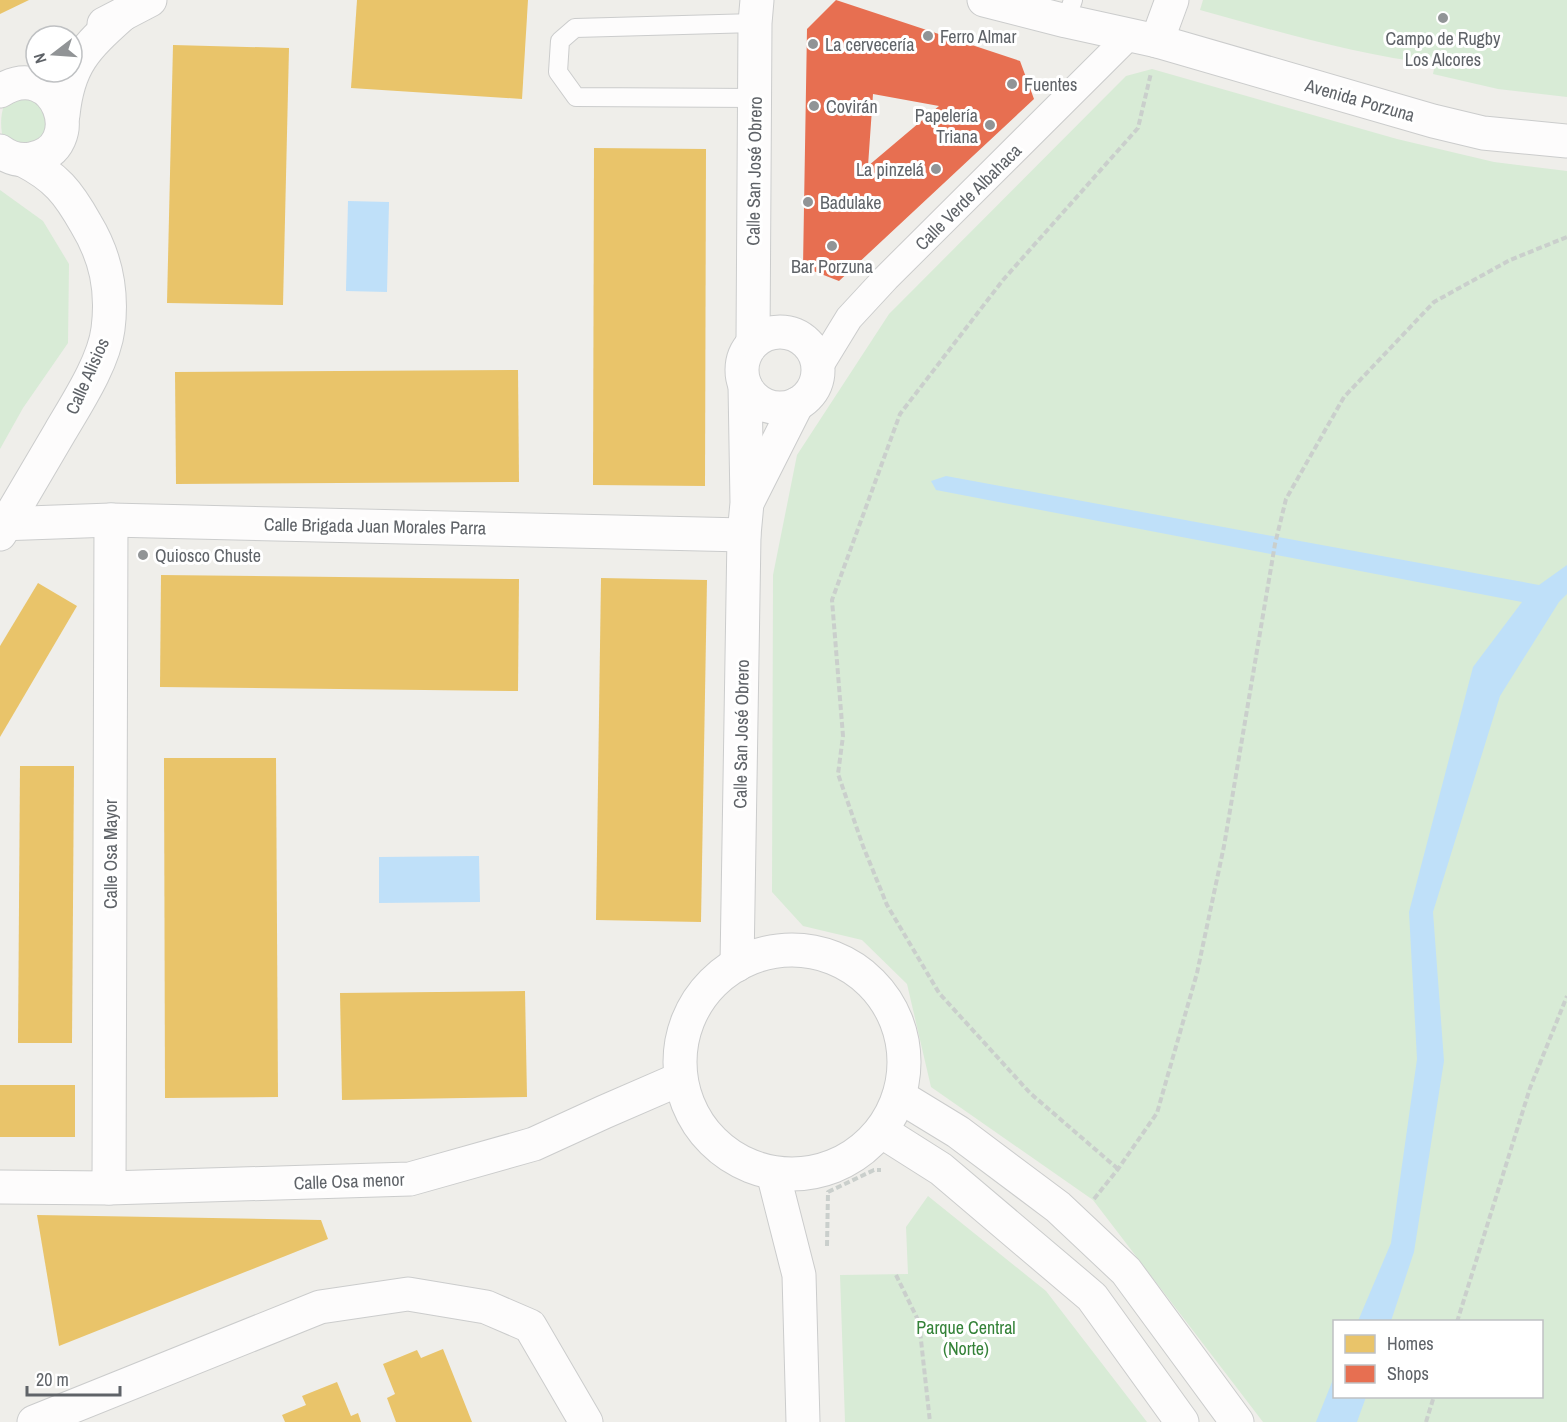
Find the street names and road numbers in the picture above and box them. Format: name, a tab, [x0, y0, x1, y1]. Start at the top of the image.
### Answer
street label: Avenida Porzuna	[1301, 72, 1418, 128]
street label: Calle San José Obrero	[740, 96, 768, 246]
street label: Calle Verde Albahaca	[909, 138, 1027, 256]
street label: Calle Alisios	[59, 334, 115, 418]
street label: Calle Brigada Juan Morales Parra	[264, 512, 486, 540]
street label: Calle San José Obrero	[727, 659, 755, 809]
street label: Calle Osa Mayor	[98, 799, 123, 909]
street label: Calle Osa menor	[293, 1167, 405, 1195]

